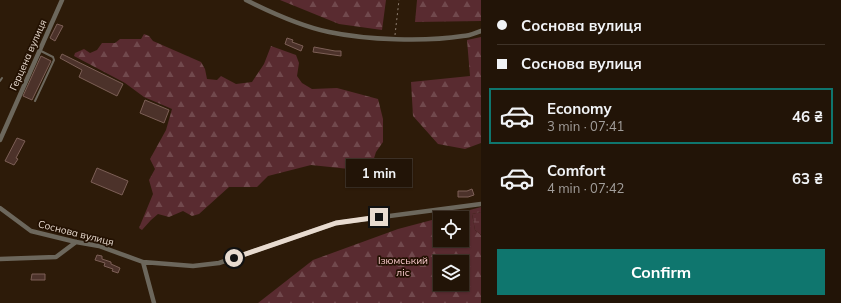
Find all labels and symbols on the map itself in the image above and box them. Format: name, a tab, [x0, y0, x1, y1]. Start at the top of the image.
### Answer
street label: Герцена вулиця	[7, 17, 49, 93]
callout: 1 min	[346, 159, 412, 187]
route end	[370, 208, 388, 226]
street label: Соснова вулиця	[37, 217, 115, 249]
route start	[225, 249, 243, 267]
park label: Ізюмський ліс	[378, 254, 428, 279]

